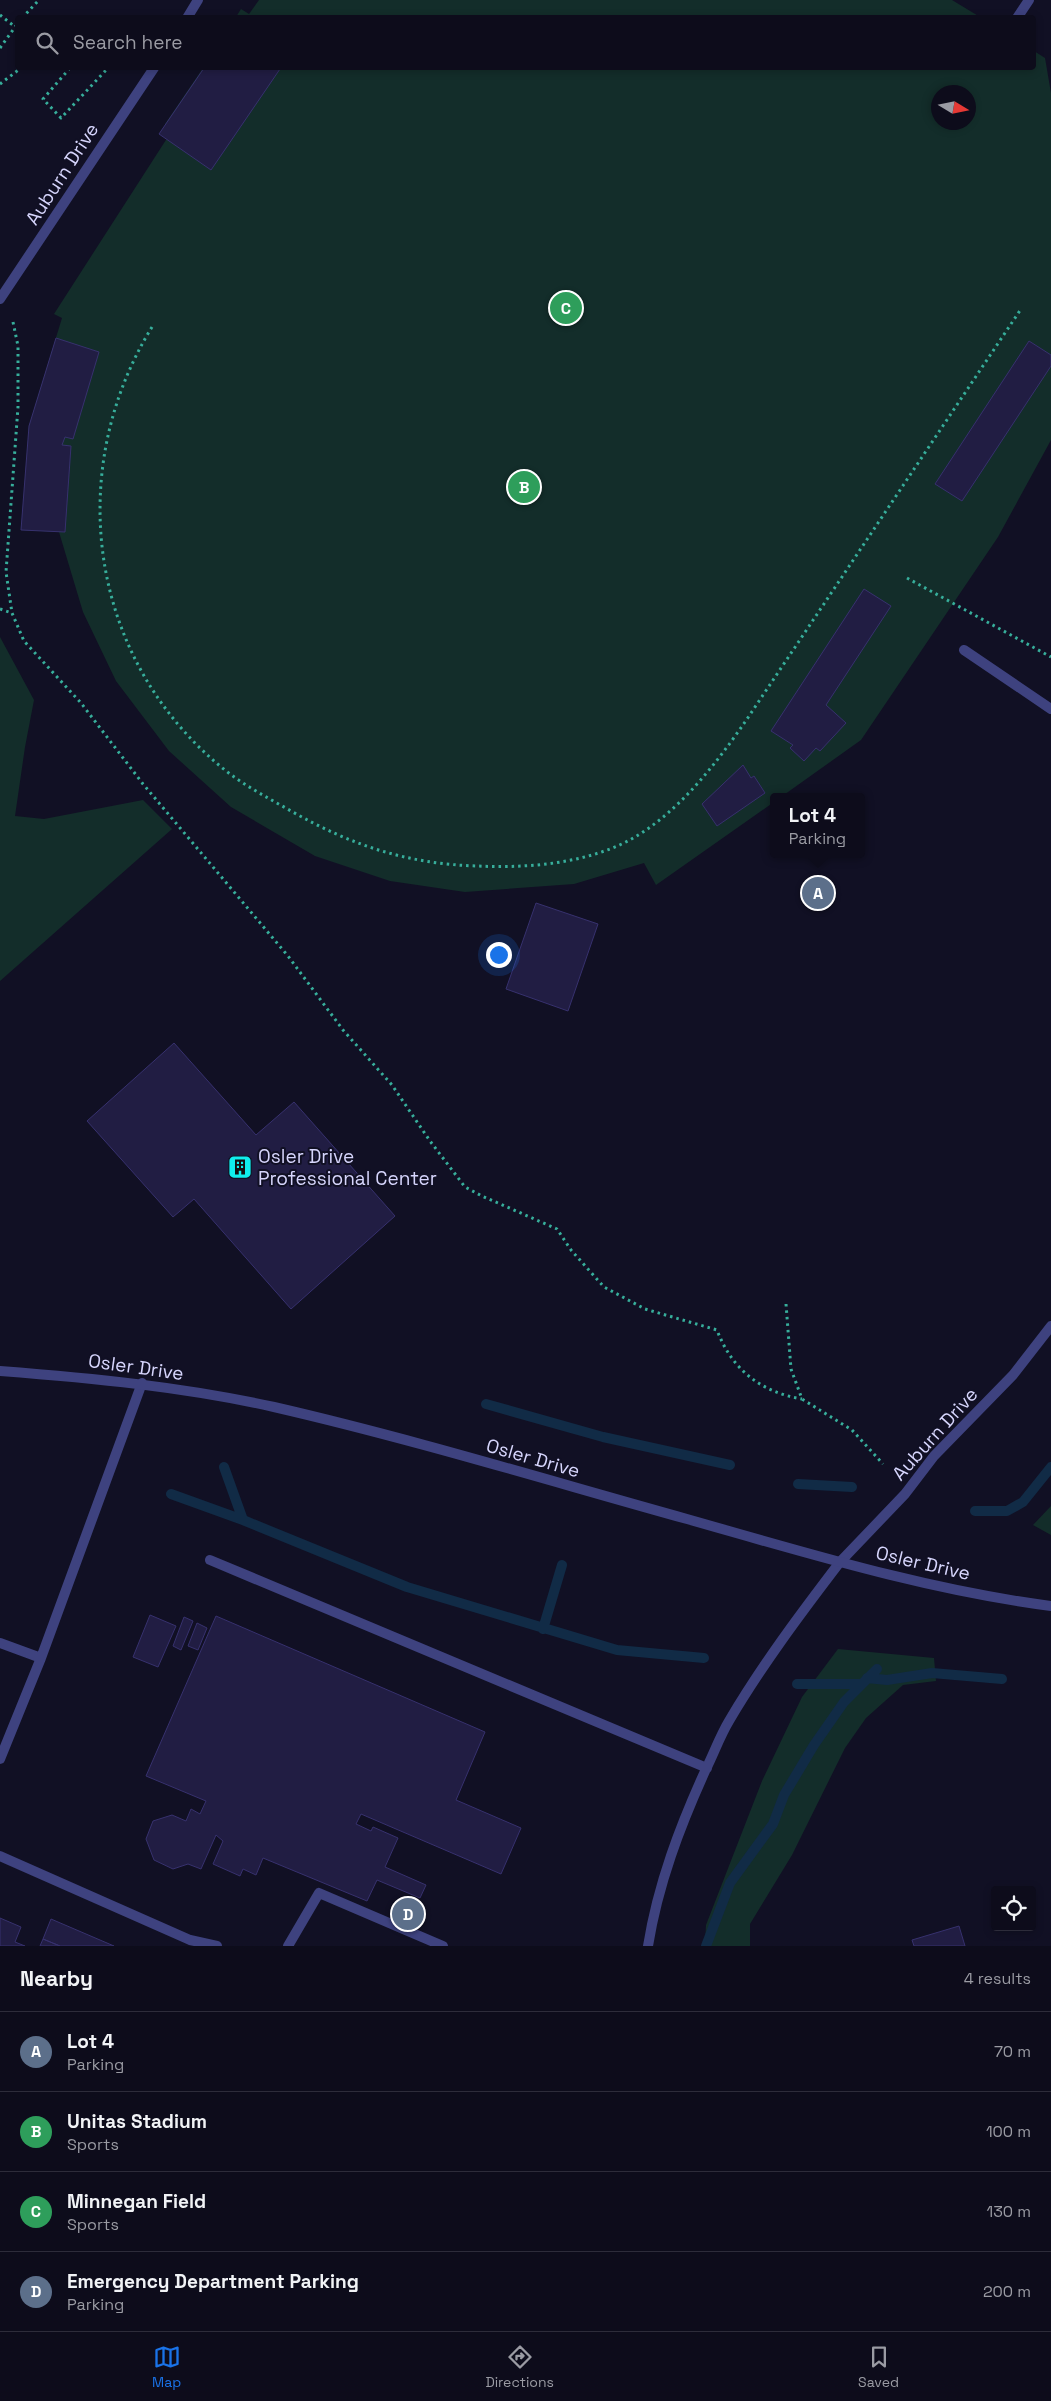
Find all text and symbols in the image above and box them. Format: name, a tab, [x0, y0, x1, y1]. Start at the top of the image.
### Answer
search box	[15, 15, 1036, 70]
icon: search	[33, 29, 61, 57]
text: Search here	[73, 30, 183, 55]
north arrow	[931, 85, 976, 130]
street label: Auburn Drive	[20, 118, 104, 230]
pin: C	[550, 289, 582, 327]
pin: B	[508, 468, 540, 506]
popup	[770, 793, 865, 858]
text: Lot 4	[789, 803, 836, 828]
text: Parking	[789, 828, 846, 849]
pin: A	[802, 874, 834, 912]
your location	[486, 942, 512, 968]
place label: Osler Drive Professional Center	[258, 1144, 437, 1191]
building icon: Osler Drive Professional Center	[227, 1154, 253, 1180]
street label: Osler Drive	[87, 1348, 185, 1386]
street label: Auburn Drive	[887, 1382, 983, 1486]
street label: Osler Drive	[483, 1433, 583, 1483]
street label: Osler Drive	[873, 1540, 973, 1586]
map controls	[991, 1886, 1036, 1931]
button: locate	[991, 1886, 1036, 1931]
pin: D	[392, 1895, 424, 1933]
text: Nearby	[20, 1965, 93, 1992]
text: 4 results	[964, 1968, 1031, 1989]
text: Lot 4	[67, 2029, 114, 2054]
text: A	[31, 2041, 41, 2062]
text: 70 m	[994, 2041, 1031, 2062]
text: Parking	[67, 2054, 124, 2075]
text: Unitas Stadium	[67, 2109, 207, 2134]
text: B	[31, 2121, 41, 2142]
text: 100 m	[986, 2121, 1031, 2142]
text: Sports	[67, 2134, 119, 2155]
text: Minnegan Field	[67, 2189, 206, 2214]
text: C	[31, 2201, 41, 2222]
text: 130 m	[987, 2201, 1031, 2222]
text: Sports	[67, 2214, 119, 2235]
text: Emergency Department Parking	[67, 2269, 359, 2294]
text: D	[31, 2281, 41, 2302]
text: 200 m	[983, 2281, 1031, 2302]
text: Parking	[67, 2294, 124, 2315]
tab: Map	[152, 2343, 181, 2391]
tab: Directions	[485, 2343, 554, 2391]
tab: Saved	[858, 2343, 899, 2391]

